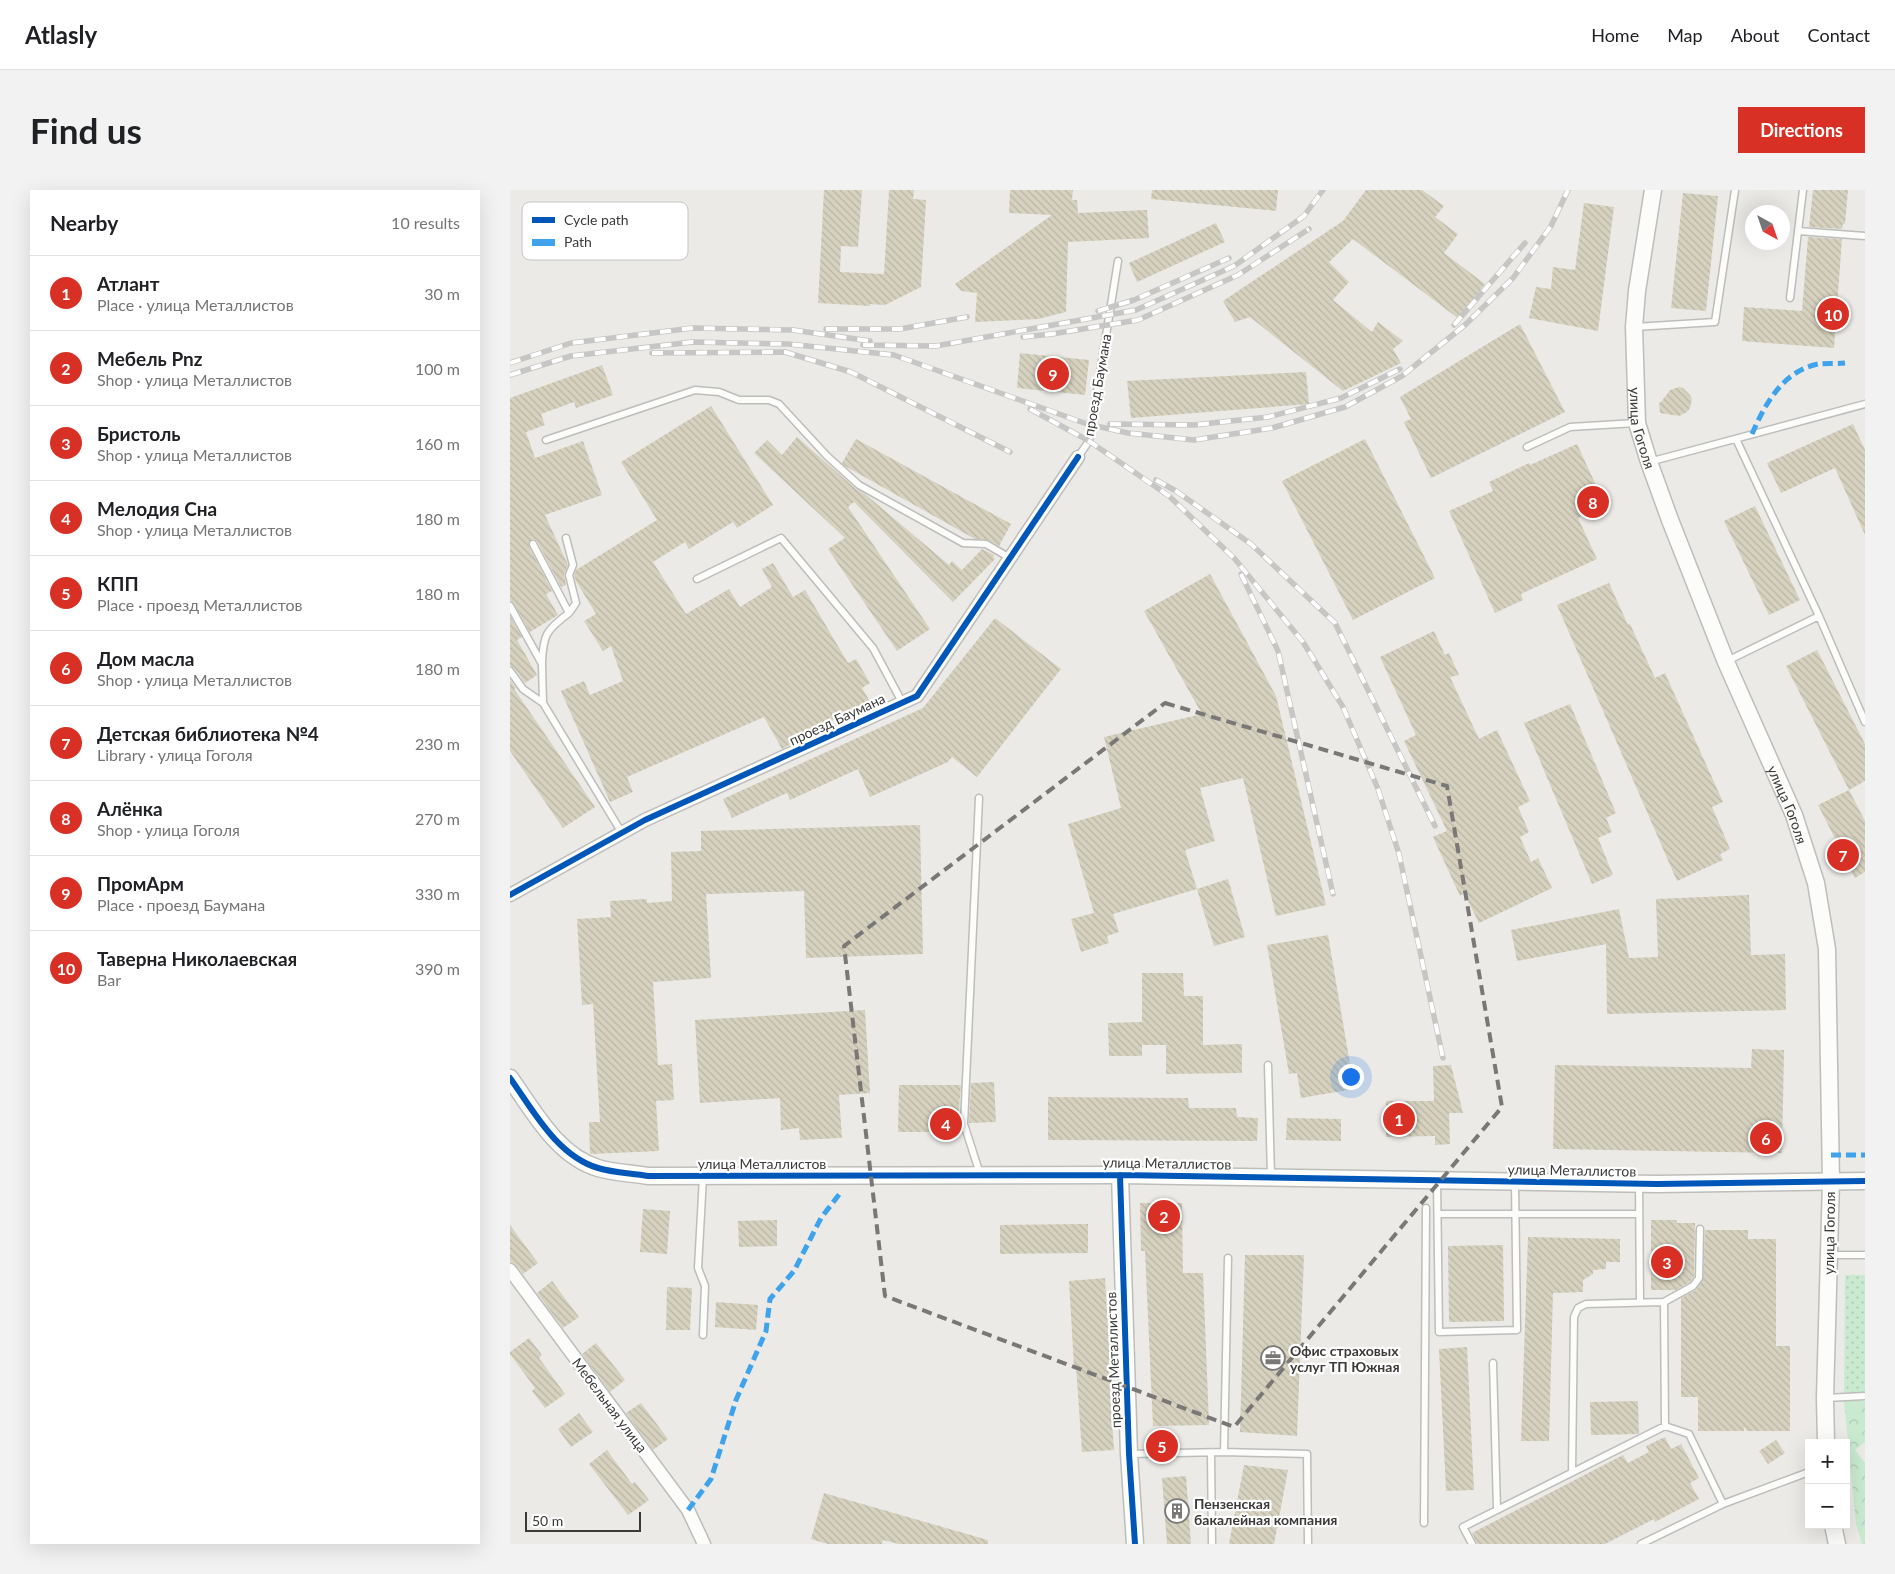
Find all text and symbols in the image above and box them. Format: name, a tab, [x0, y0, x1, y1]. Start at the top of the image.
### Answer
text: Atlasly	[25, 20, 97, 49]
text: Home	[1591, 24, 1639, 46]
text: Map	[1667, 24, 1703, 46]
text: About	[1731, 24, 1780, 46]
text: Contact	[1808, 24, 1870, 46]
button: Directions	[1738, 107, 1865, 153]
text: Find us	[30, 109, 142, 151]
legend	[522, 202, 688, 260]
north arrow	[1745, 205, 1790, 250]
text: Nearby	[50, 210, 118, 235]
text: Cycle path	[564, 211, 629, 228]
text: 10 results	[391, 213, 460, 232]
text: Path	[564, 233, 592, 250]
text: Атлант	[97, 272, 159, 295]
text: 1	[61, 284, 71, 303]
text: 30 m	[424, 284, 460, 303]
text: Place · улица Металлистов	[97, 295, 294, 314]
pin: 10	[1817, 295, 1849, 333]
street label: проезд Баумана	[1080, 332, 1114, 438]
text: Мебель Pnz	[97, 347, 202, 370]
pin: 9	[1037, 355, 1069, 393]
text: 2	[61, 359, 71, 378]
text: 100 m	[415, 359, 460, 378]
text: Shop · улица Металлистов	[97, 370, 292, 389]
street label: улица Гоголя	[1627, 387, 1659, 471]
text: Бристоль	[97, 422, 181, 445]
text: 3	[61, 434, 71, 453]
text: 160 m	[415, 434, 460, 453]
text: Shop · улица Металлистов	[97, 445, 292, 464]
pin: 8	[1577, 483, 1609, 521]
text: Мелодия Сна	[97, 497, 217, 520]
text: 4	[61, 509, 71, 528]
text: 180 m	[415, 509, 460, 528]
text: Shop · улица Металлистов	[97, 520, 292, 539]
text: КПП	[97, 572, 139, 595]
text: 5	[61, 584, 71, 603]
text: 180 m	[415, 584, 460, 603]
text: Place · проезд Металлистов	[97, 595, 302, 614]
text: Дом масла	[97, 647, 194, 670]
text: 6	[61, 659, 71, 678]
text: 180 m	[415, 659, 460, 678]
text: Shop · улица Металлистов	[97, 670, 292, 689]
street label: проезд Баумана	[786, 689, 888, 749]
text: Детская библиотека №4	[97, 722, 319, 745]
text: 7	[61, 734, 71, 753]
text: 230 m	[415, 734, 460, 753]
text: Library · улица Гоголя	[97, 745, 253, 764]
street label: улица Гоголя	[1764, 763, 1811, 846]
text: Алёнка	[97, 797, 163, 820]
text: 8	[61, 809, 71, 828]
text: 270 m	[415, 809, 460, 828]
text: Shop · улица Гоголя	[97, 820, 240, 839]
pin: 7	[1827, 836, 1859, 874]
text: ПромАрм	[97, 872, 184, 895]
text: 9	[61, 884, 71, 903]
text: 330 m	[415, 884, 460, 903]
text: Place · проезд Баумана	[97, 895, 265, 914]
text: Таверна Николаевская	[97, 947, 297, 970]
text: 10	[57, 959, 75, 978]
text: 390 m	[415, 959, 460, 978]
text: Bar	[97, 970, 121, 989]
your location	[1338, 1064, 1364, 1090]
pin: 1	[1383, 1100, 1415, 1138]
pin: 4	[930, 1105, 962, 1143]
pin: 6	[1750, 1119, 1782, 1157]
street label: улица Металлистов	[1103, 1153, 1232, 1173]
street label: улица Металлистов	[698, 1155, 826, 1172]
street label: улица Металлистов	[1508, 1160, 1637, 1180]
street label: улица Гоголя	[1820, 1191, 1838, 1275]
pin: 2	[1148, 1197, 1180, 1235]
pin: 3	[1651, 1243, 1683, 1281]
street label: проезд Металлистов	[1102, 1292, 1124, 1428]
place label: Офис страховых услуг ТП Южная	[1290, 1342, 1400, 1375]
office icon: Офис страховых услуг ТП Южная	[1260, 1345, 1286, 1371]
street label: Мебельная улица	[569, 1354, 651, 1456]
pin: 5	[1146, 1427, 1178, 1465]
map controls	[1805, 1439, 1850, 1529]
button: +	[1805, 1439, 1850, 1484]
button: −	[1805, 1484, 1850, 1529]
place label: Пензенская бакалейная компания	[1194, 1495, 1337, 1528]
building icon: Пензенская бакалейная компания	[1164, 1498, 1190, 1524]
scale bar	[525, 1509, 641, 1532]
text: 50 m	[532, 1512, 563, 1529]

